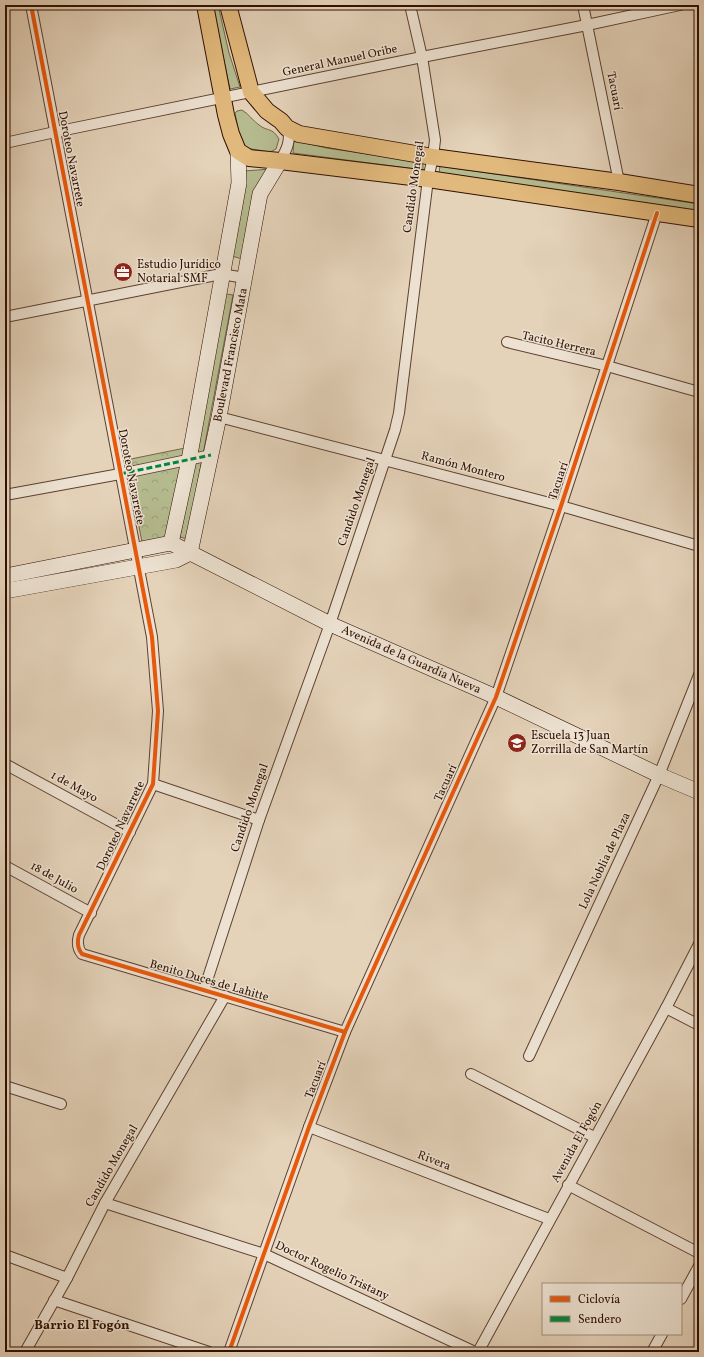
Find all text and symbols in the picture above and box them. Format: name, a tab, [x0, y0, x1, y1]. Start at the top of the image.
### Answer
street label: General Manuel Oribe	[281, 41, 399, 81]
street label: Tacuarí	[602, 70, 626, 112]
street label: Doroteo Navarrete	[54, 110, 88, 209]
street label: Candido Monegal	[400, 140, 428, 234]
place label: Estudio Jurídico Notarial SMF	[137, 257, 221, 287]
office icon: Estudio Jurídico Notarial SMF	[112, 261, 134, 283]
street label: Boulevard Francisco Mata	[210, 287, 252, 423]
street label: Tacito Herrera	[520, 328, 598, 360]
street label: Doroteo Navarrete	[114, 428, 148, 527]
street label: Ramón Montero	[419, 448, 507, 486]
street label: Candido Monegal	[334, 455, 380, 548]
street label: Tacuarí	[545, 460, 573, 502]
street label: Avenida de la Guardia Nueva	[339, 622, 483, 698]
place label: Escuela 13 Juan Zorrilla de San Martín	[531, 728, 648, 758]
school or university icon: Escuela 13 Juan Zorrilla de San Martín	[506, 732, 528, 754]
street label: Candido Monegal	[227, 761, 273, 854]
street label: Tacuarí	[431, 762, 461, 804]
street label: 1 de Mayo	[48, 768, 100, 806]
street label: Doroteo Navarrete	[93, 778, 149, 874]
street label: Lola Noblia de Plaza	[575, 810, 635, 912]
street label: 18 de Julio	[27, 858, 81, 898]
street label: Benito Duces de Lahitte	[148, 956, 271, 1006]
street label: Tacuarí	[302, 1059, 331, 1101]
street label: Avenida El Fogón	[548, 1098, 606, 1186]
street label: Candido Monegal	[82, 1121, 142, 1210]
street label: Rivera	[415, 1147, 453, 1175]
street label: Doctor Rogelio Tristany	[272, 1238, 392, 1305]
legend	[542, 1283, 682, 1335]
text: Ciclovía	[578, 1292, 620, 1308]
text: Sendero	[578, 1312, 621, 1328]
district label: Barrio El Fogón	[34, 1317, 130, 1335]

